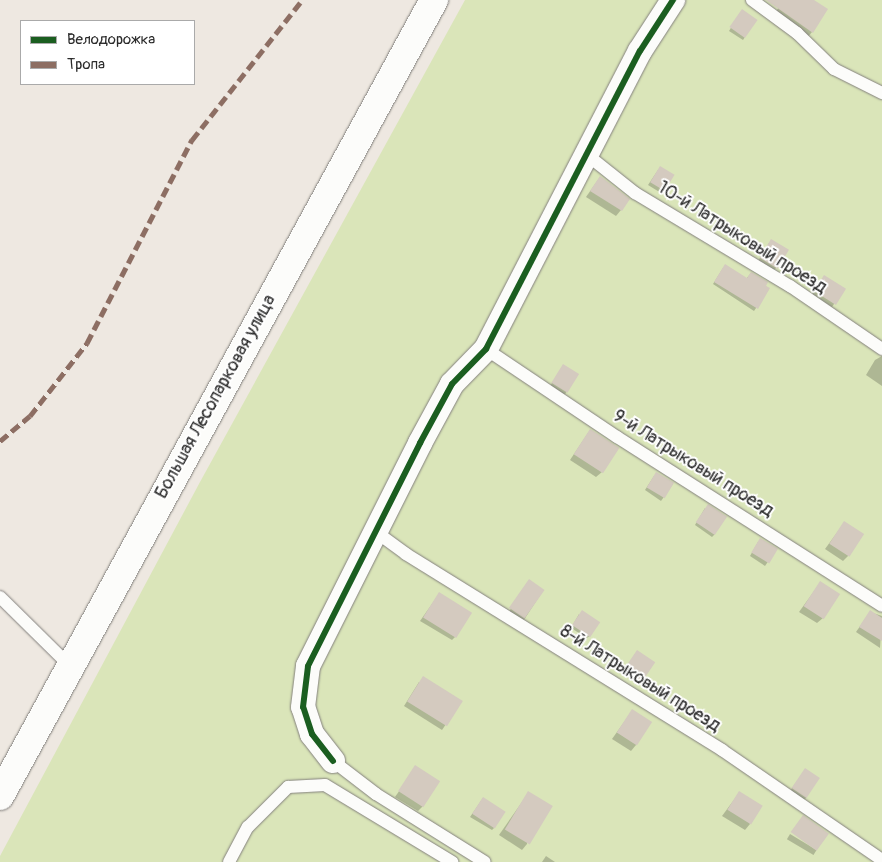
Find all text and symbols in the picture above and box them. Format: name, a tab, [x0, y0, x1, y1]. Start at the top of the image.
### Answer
legend	[20, 20, 195, 85]
text: Велодорожка	[67, 30, 155, 49]
text: Тропа	[67, 55, 105, 74]
street label: 10-й Латрыковый проезд	[653, 177, 831, 299]
street label: Большая Лесопарковая улица	[151, 291, 281, 503]
street label: 9-й Латрыковый проезд	[609, 406, 777, 522]
street label: 8-й Латрыковый проезд	[556, 621, 724, 737]

